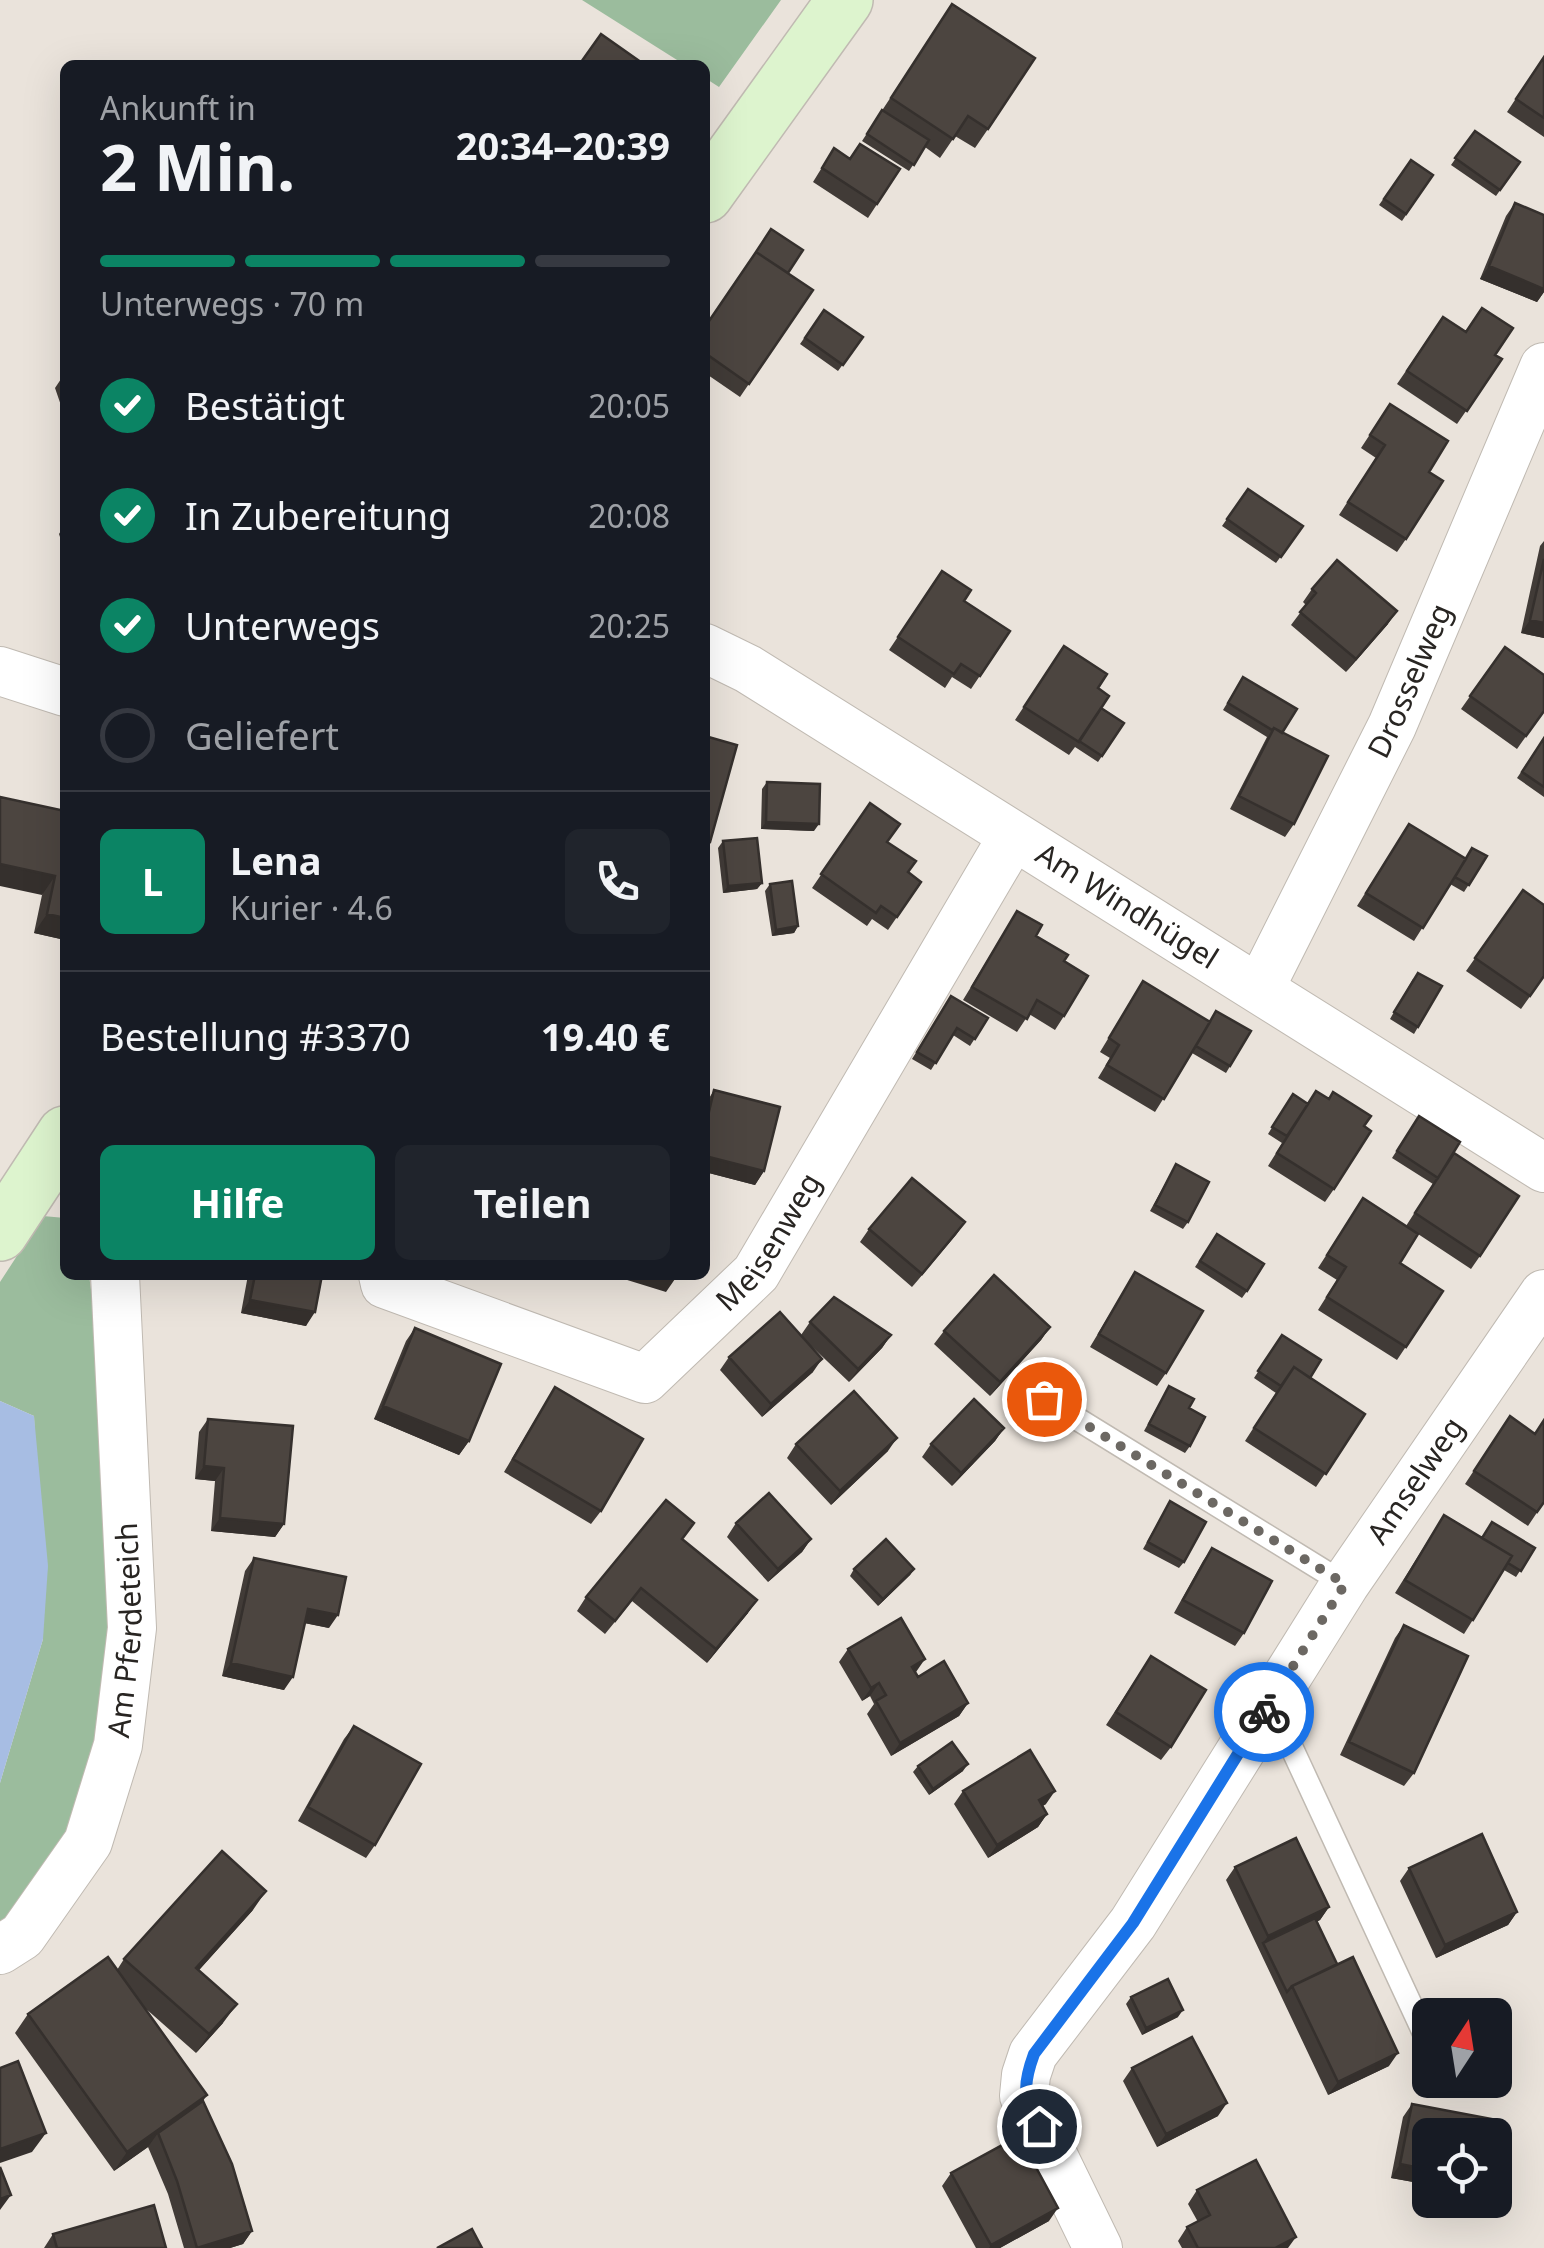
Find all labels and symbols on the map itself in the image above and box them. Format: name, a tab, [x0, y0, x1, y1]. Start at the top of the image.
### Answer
street label: Drosselweg	[1357, 597, 1460, 764]
street label: Am Windhügel	[1029, 833, 1227, 978]
street label: Meisenweg	[706, 1165, 830, 1320]
pin	[1002, 1357, 1087, 1442]
street label: Amselweg	[1357, 1409, 1473, 1552]
street label: Am Pferdeteich	[97, 1521, 151, 1740]
courier	[1214, 1662, 1314, 1762]
north arrow	[1412, 1998, 1512, 2098]
pin	[997, 2084, 1082, 2169]

